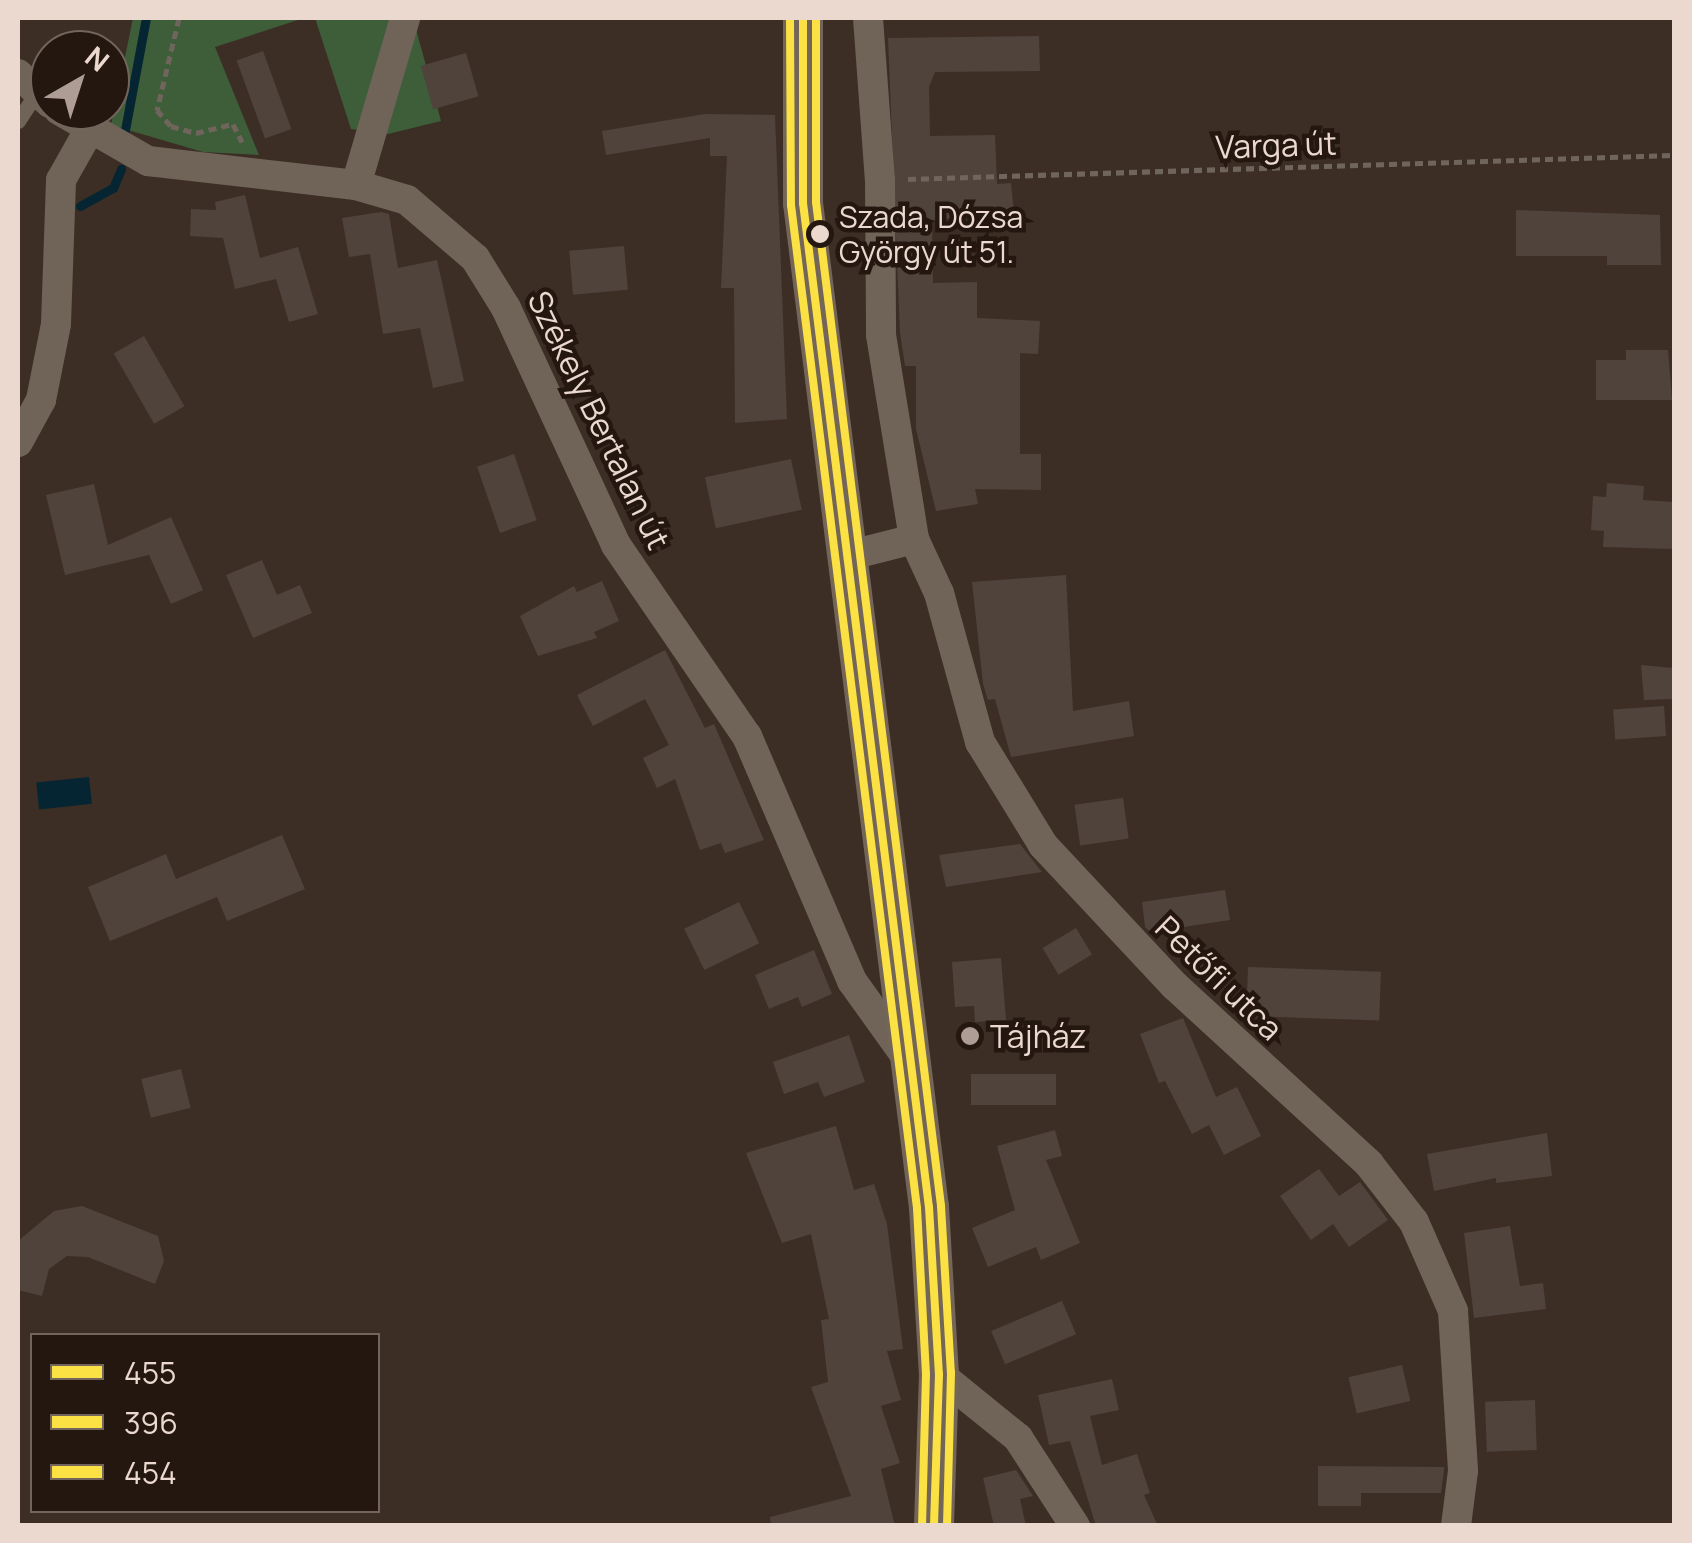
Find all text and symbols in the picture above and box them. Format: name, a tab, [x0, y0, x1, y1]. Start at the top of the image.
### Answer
north arrow	[30, 30, 130, 130]
text: N	[78, 37, 117, 79]
street label: Varga út	[1215, 124, 1337, 166]
place label: Szada, Dózsa György út 51.	[839, 199, 1023, 270]
marker: Szada, Dózsa György út 51.	[810, 224, 830, 244]
street label: Székely Bertalan út	[520, 285, 678, 555]
street label: Petőfi utca	[1148, 908, 1290, 1048]
place label: Tájház	[990, 1017, 1086, 1055]
marker: Tájház	[959, 1025, 981, 1047]
legend	[30, 1333, 380, 1513]
text: 455	[124, 1352, 176, 1393]
text: 396	[124, 1402, 178, 1443]
text: 454	[124, 1452, 177, 1493]

